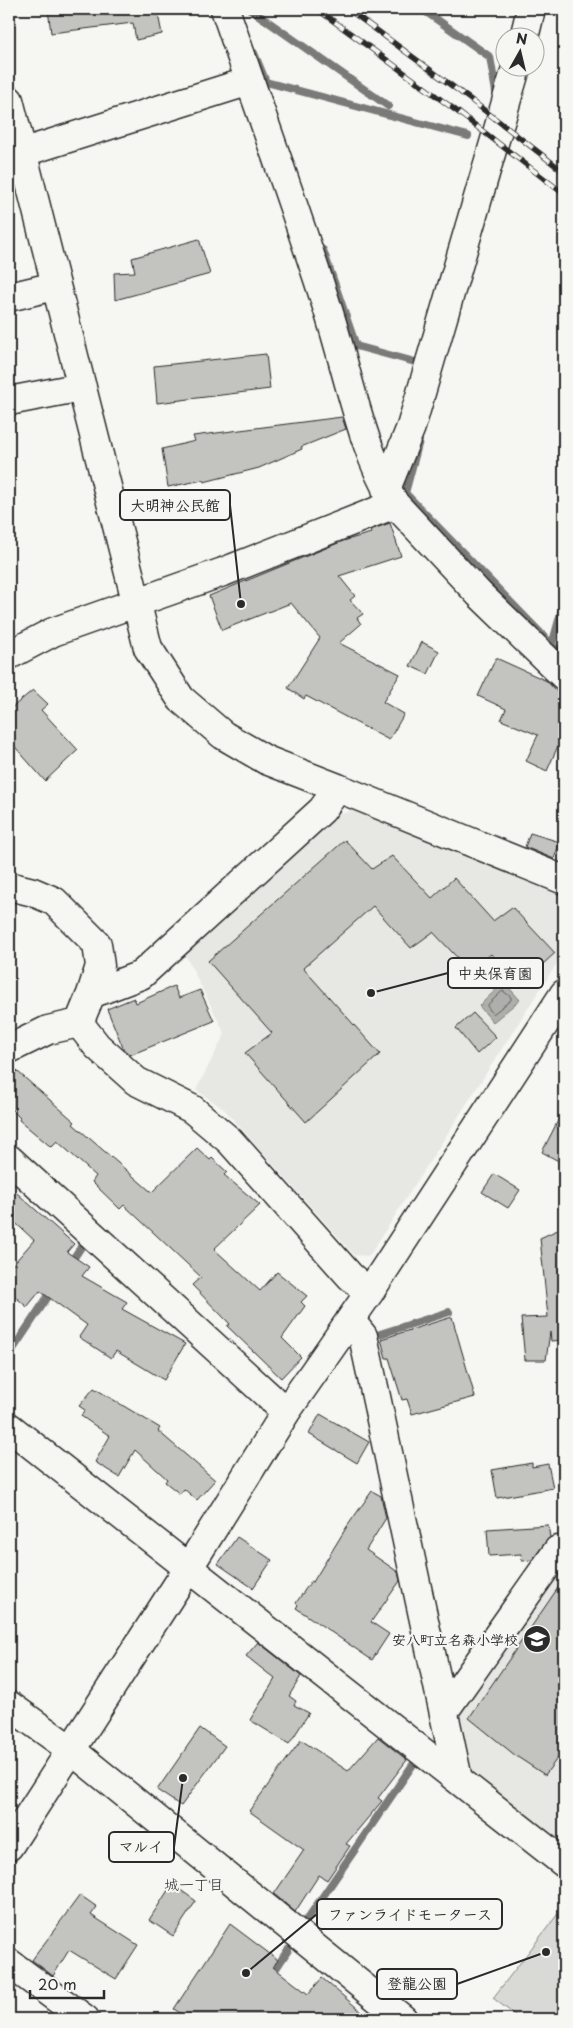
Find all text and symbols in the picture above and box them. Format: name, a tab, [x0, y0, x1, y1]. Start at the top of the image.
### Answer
text: N	[515, 27, 529, 50]
north arrow	[496, 28, 546, 78]
callout: 大明神公民館	[120, 490, 230, 520]
text: 大明神公民館	[130, 493, 220, 516]
callout: 中央保育園	[448, 958, 543, 988]
text: 中央保育園	[457, 961, 533, 984]
school or university icon: 安八町立名森小学校	[522, 1624, 552, 1654]
place label: 安八町立名森小学校	[392, 1629, 518, 1650]
callout: マルイ	[109, 1832, 174, 1862]
text: マルイ	[119, 1834, 163, 1857]
district label: 城一丁目	[164, 1872, 224, 1895]
callout: ファンライドモータース	[317, 1899, 502, 1929]
text: ファンライドモータース	[328, 1902, 492, 1925]
scale bar	[30, 1968, 104, 2000]
callout: 登龍公園	[377, 1969, 457, 1999]
text: 登龍公園	[387, 1971, 447, 1994]
text: 20 m	[38, 1972, 77, 1995]

